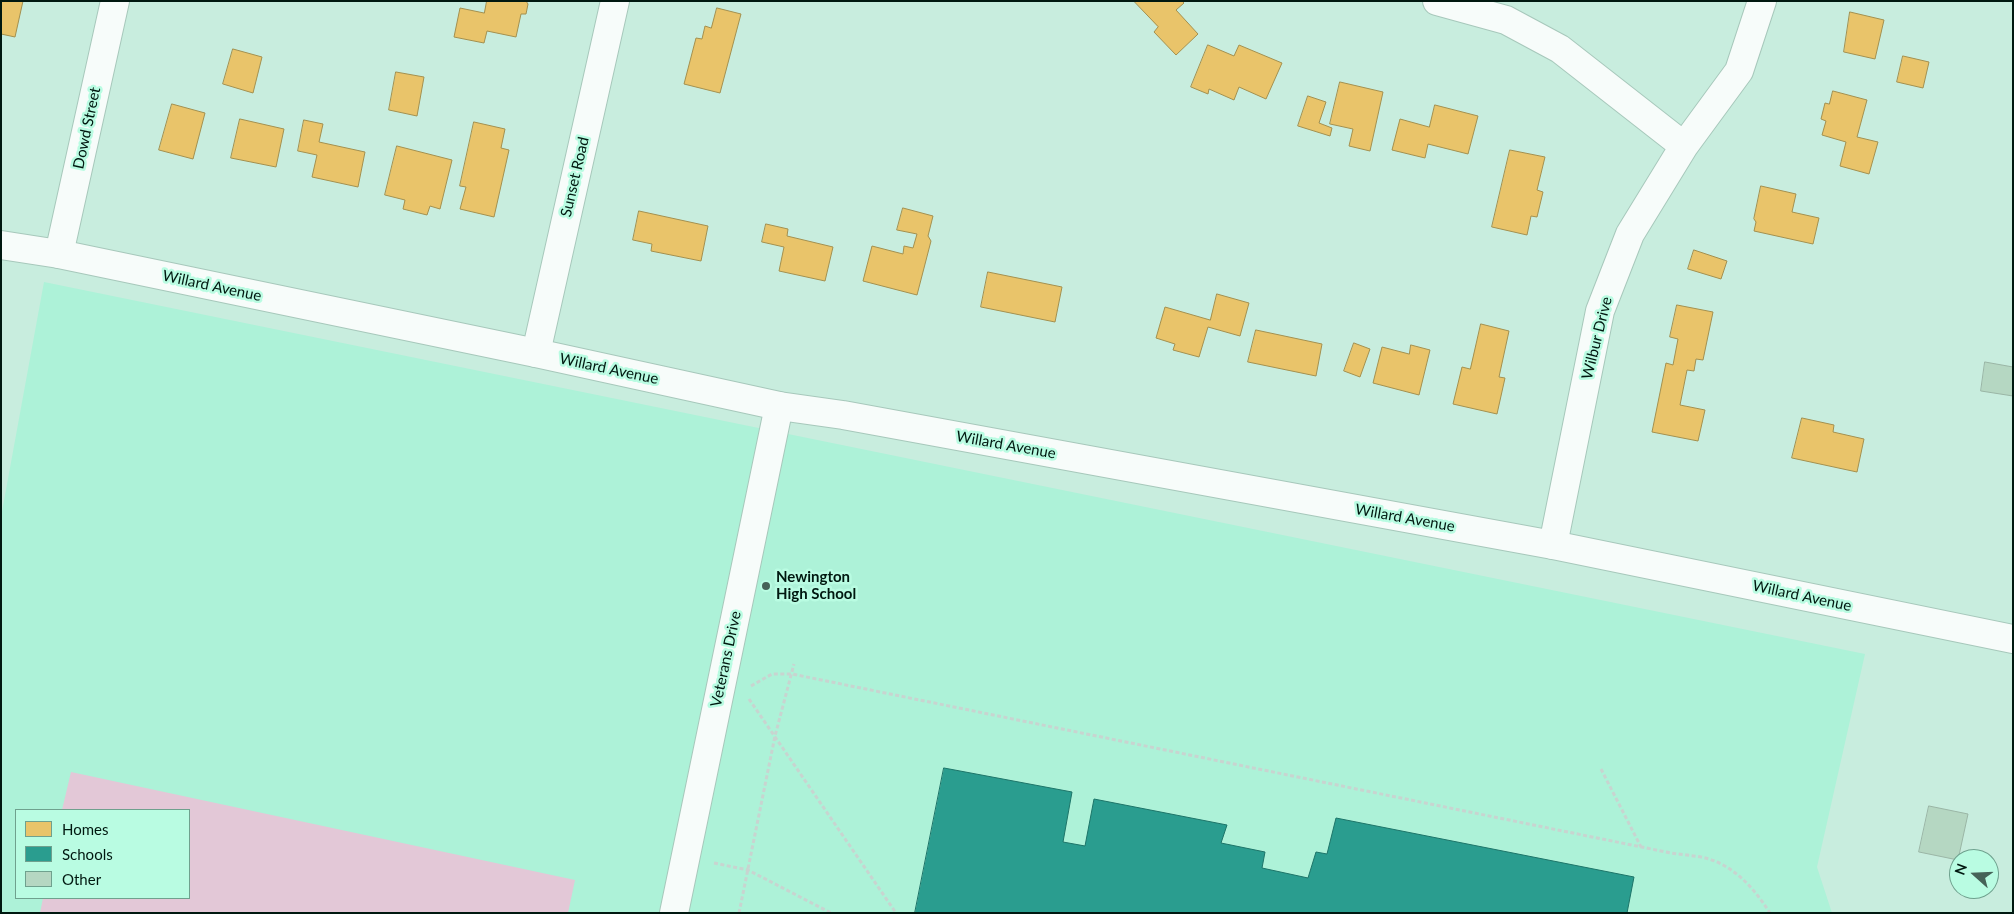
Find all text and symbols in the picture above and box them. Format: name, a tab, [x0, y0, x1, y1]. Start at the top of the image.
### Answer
street label: Dowd Street	[70, 85, 104, 171]
street label: Sunset Road	[557, 135, 593, 219]
street label: Willard Avenue	[161, 267, 263, 305]
street label: Wilbur Drive	[1578, 295, 1616, 381]
street label: Willard Avenue	[558, 350, 660, 388]
street label: Willard Avenue	[955, 427, 1057, 463]
street label: Willard Avenue	[1354, 500, 1456, 536]
place label: Newington High School	[776, 568, 856, 603]
street label: Willard Avenue	[1751, 577, 1853, 615]
marker: Newington High School	[760, 580, 772, 592]
street label: Veterans Drive	[707, 609, 745, 709]
legend	[15, 809, 190, 899]
text: Homes	[62, 820, 108, 838]
text: Schools	[62, 845, 113, 863]
north arrow	[1949, 849, 1999, 899]
text: N	[1951, 861, 1970, 877]
text: Other	[62, 870, 101, 888]

